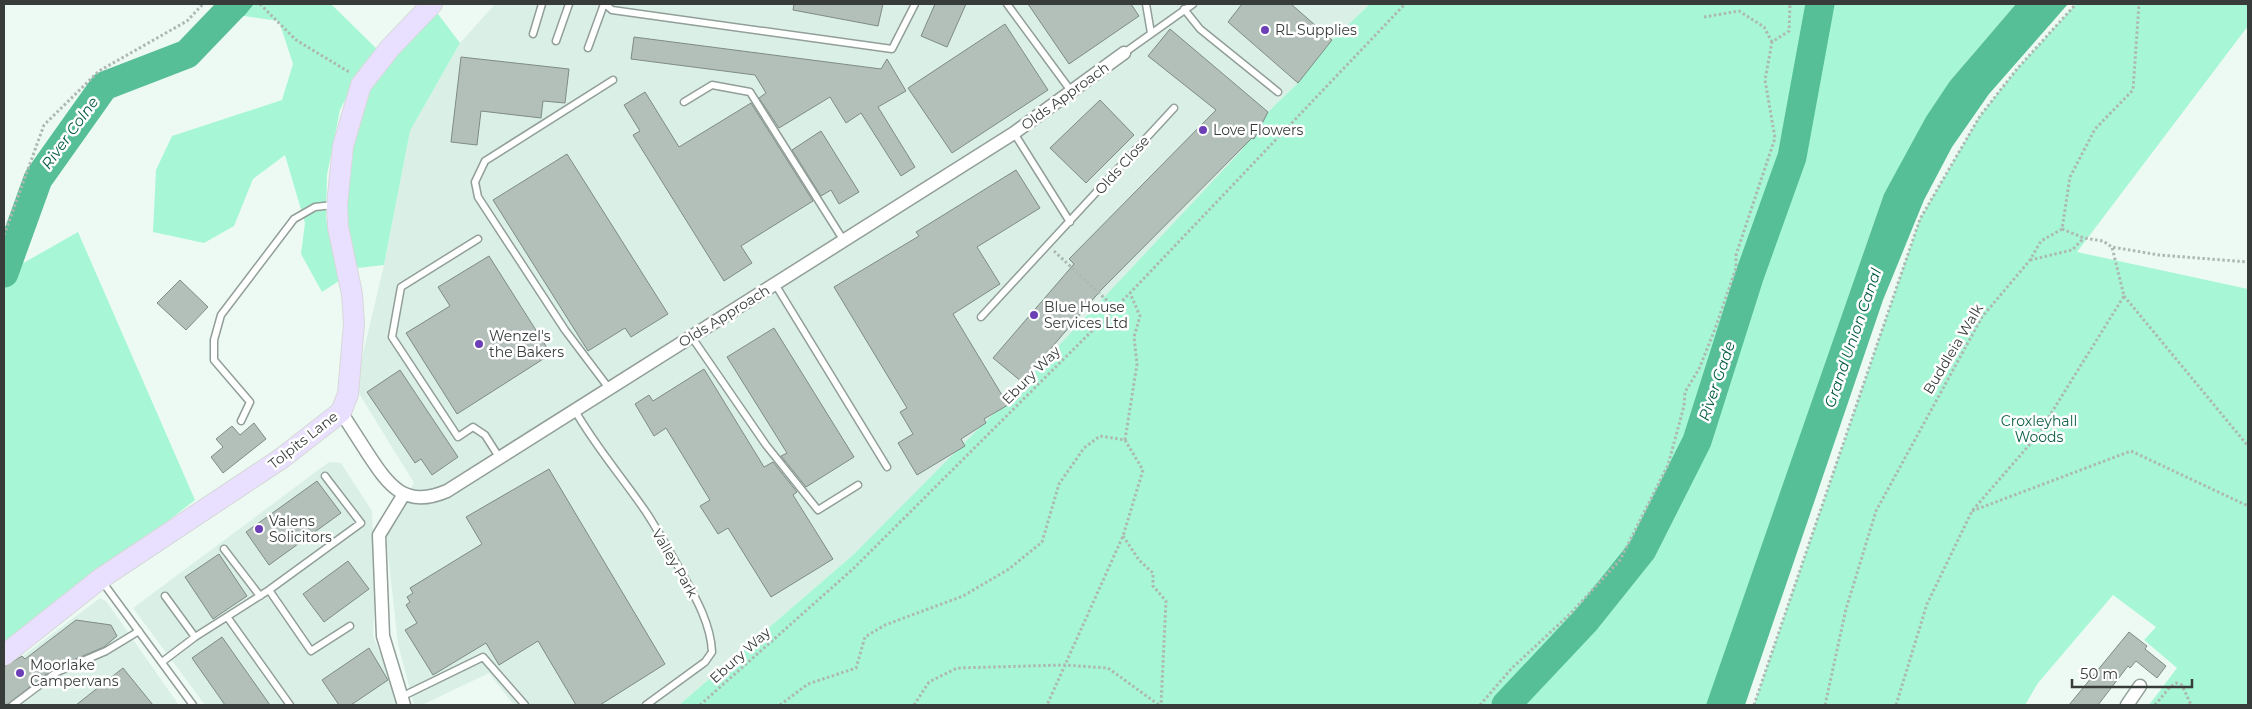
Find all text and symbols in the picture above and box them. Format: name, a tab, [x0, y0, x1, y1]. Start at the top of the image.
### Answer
place label: RL Supplies	[1275, 21, 1357, 39]
marker: RL Supplies	[1259, 24, 1271, 36]
street label: Olds Approach	[1018, 58, 1112, 134]
water label: River Colne	[37, 93, 102, 173]
place label: Love Flowers	[1213, 121, 1304, 139]
marker: Love Flowers	[1197, 124, 1209, 136]
street label: Olds Close	[1091, 132, 1153, 198]
water label: Grand Union Canal	[1820, 266, 1885, 410]
street label: Olds Approach	[675, 281, 773, 351]
place label: Blue House Services Ltd	[1044, 298, 1128, 332]
street label: Buddleia Walk	[1919, 300, 1987, 397]
marker: Blue House Services Ltd	[1028, 309, 1040, 321]
place label: Wenzel's the Bakers	[489, 327, 564, 361]
marker: Wenzel's the Bakers	[473, 338, 485, 350]
water label: River Gade	[1694, 339, 1739, 423]
street label: Ebury Way	[998, 342, 1064, 408]
street label: Tolpits Lane	[265, 407, 341, 473]
park label: Croxleyhall Woods	[2001, 412, 2077, 446]
place label: Valens Solicitors	[269, 512, 332, 546]
marker: Valens Solicitors	[253, 523, 265, 535]
street label: Valley Park	[648, 525, 702, 601]
street label: Ebury Way	[706, 623, 774, 687]
place label: Moorlake Campervans	[30, 656, 119, 690]
scale bar	[2072, 656, 2192, 688]
text: 50 m	[2080, 664, 2118, 683]
marker: Moorlake Campervans	[14, 667, 26, 679]

